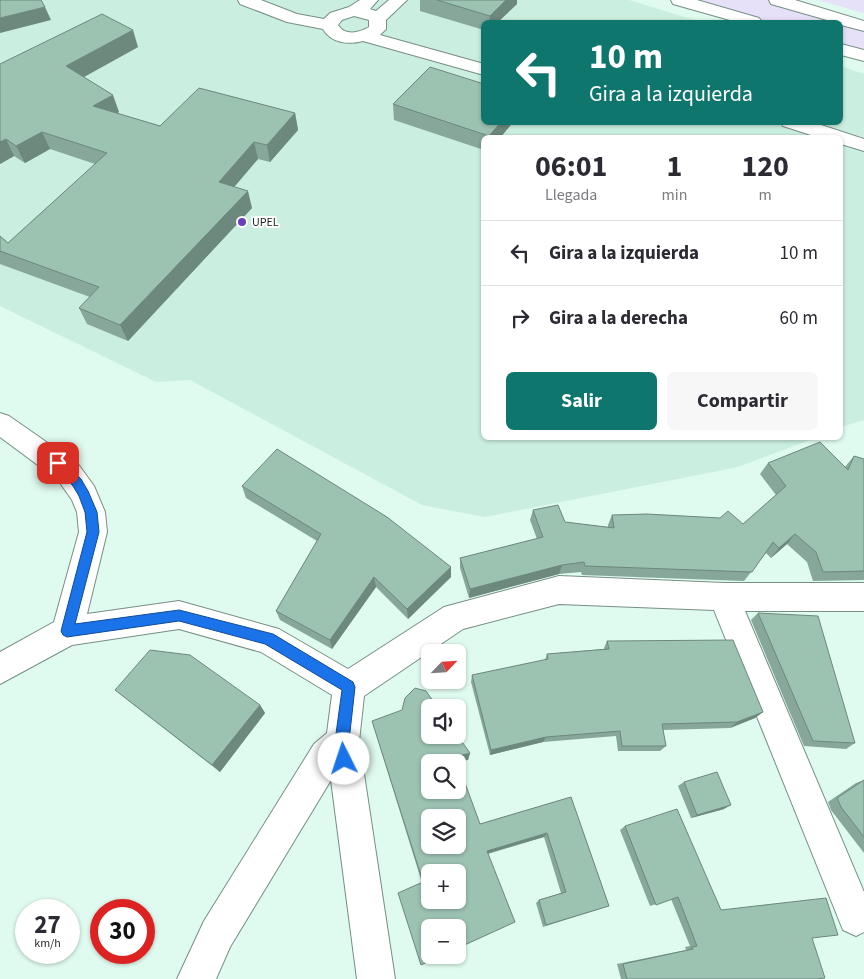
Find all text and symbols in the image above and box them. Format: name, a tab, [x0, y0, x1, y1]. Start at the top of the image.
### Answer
text: 10 m	[589, 32, 663, 82]
icon: left	[506, 40, 571, 105]
text: Gira a la izquierda	[589, 78, 753, 110]
text: 06:01	[535, 145, 607, 188]
text: 1	[666, 145, 682, 188]
text: 120	[741, 145, 789, 188]
text: Llegada	[545, 184, 597, 206]
text: min	[661, 184, 687, 206]
text: m	[759, 184, 772, 206]
place label: UPEL	[252, 214, 279, 231]
marker: UPEL	[236, 216, 248, 228]
icon: left	[506, 239, 534, 267]
text: Gira a la izquierda	[549, 240, 699, 267]
text: 10 m	[780, 240, 818, 267]
icon: right	[506, 304, 534, 332]
text: Gira a la derecha	[549, 305, 688, 332]
text: 60 m	[780, 305, 818, 332]
button: Salir	[506, 372, 657, 430]
button: Compartir	[667, 372, 818, 430]
pin	[37, 442, 79, 484]
icon: arrive	[44, 449, 72, 477]
north arrow	[421, 644, 466, 689]
map controls	[421, 644, 466, 964]
button: sound	[421, 699, 466, 744]
position arrow	[317, 732, 369, 784]
button: search	[421, 754, 466, 799]
button: layers	[421, 809, 466, 854]
button: +	[421, 864, 466, 909]
speed limit sign: 30	[90, 899, 155, 964]
text: 27	[34, 907, 61, 943]
button: −	[421, 919, 466, 964]
text: km/h	[34, 935, 61, 952]

